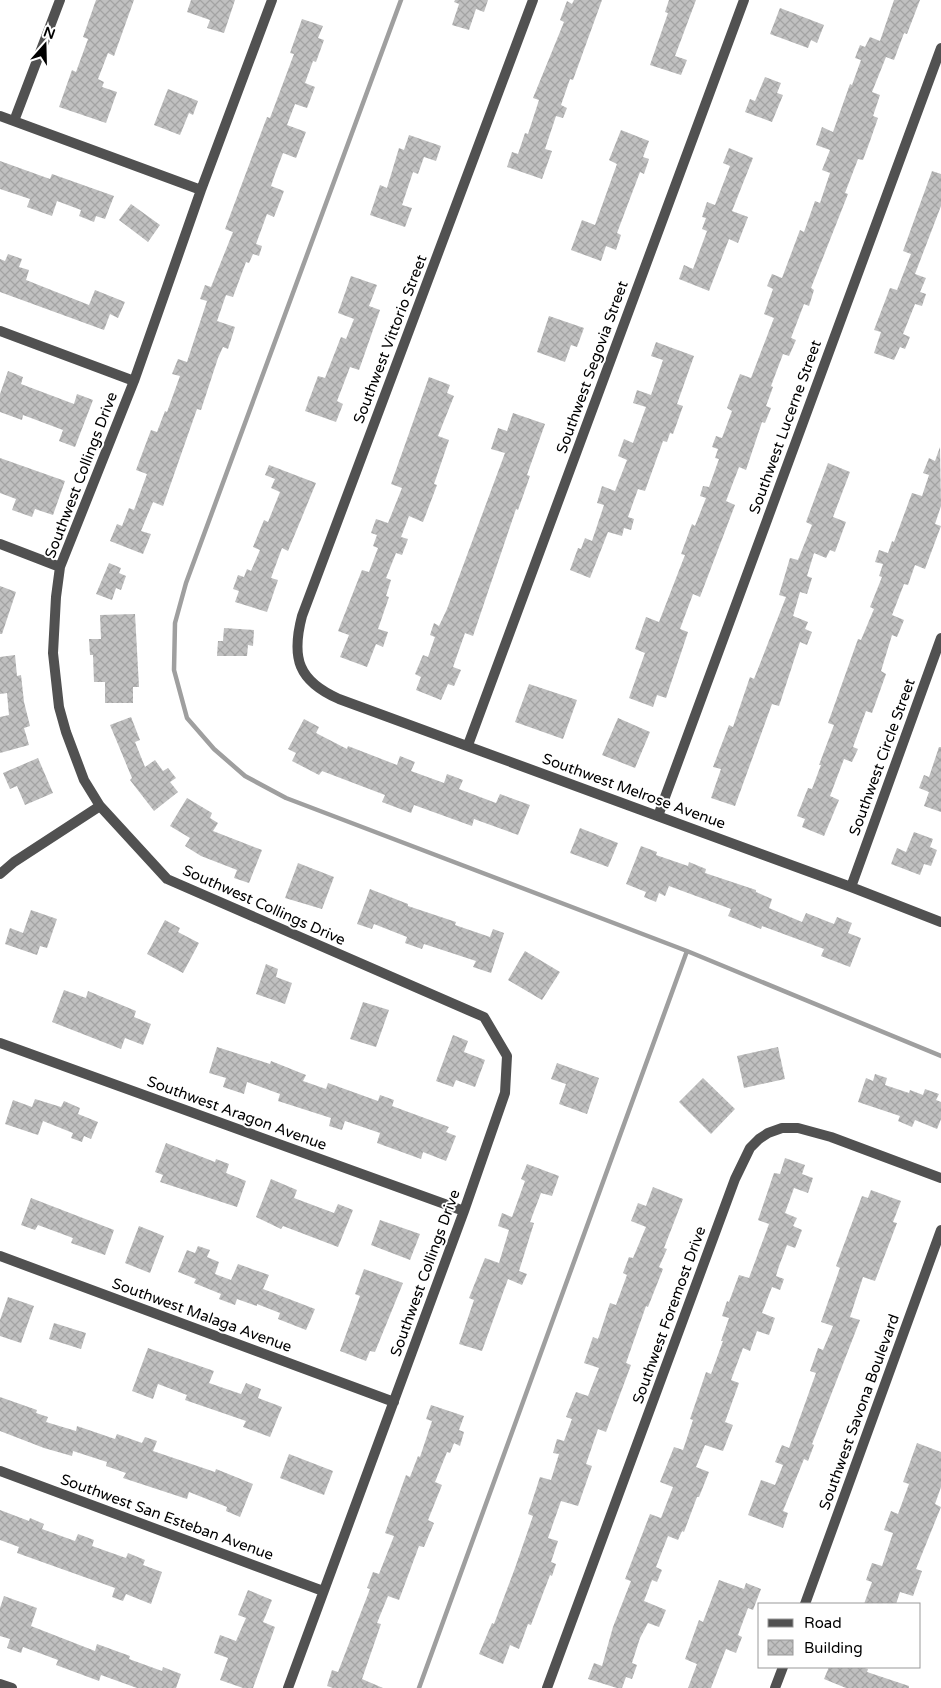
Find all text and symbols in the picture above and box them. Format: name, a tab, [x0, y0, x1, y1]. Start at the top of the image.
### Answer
north arrow	[20, 20, 70, 70]
text: N	[41, 23, 57, 43]
street label: Southwest Vittorio Street	[350, 252, 431, 426]
street label: Southwest Segovia Street	[552, 278, 632, 456]
street label: Southwest Lucerne Street	[745, 337, 825, 516]
street label: Southwest Collings Drive	[41, 389, 121, 561]
street label: Southwest Circle Street	[845, 676, 919, 838]
street label: Southwest Melrose Avenue	[540, 749, 728, 833]
street label: Southwest Collings Drive	[180, 861, 348, 949]
street label: Southwest Aragon Avenue	[145, 1072, 329, 1154]
street label: Southwest Collings Drive	[386, 1187, 464, 1359]
street label: Southwest Foremost Drive	[628, 1224, 710, 1406]
street label: Southwest Malaga Avenue	[110, 1274, 294, 1356]
street label: Southwest Savona Boulevard	[815, 1312, 903, 1512]
street label: Southwest San Esteban Avenue	[58, 1470, 276, 1564]
legend	[758, 1603, 921, 1668]
text: Road	[804, 1614, 842, 1632]
text: Building	[804, 1639, 863, 1657]

